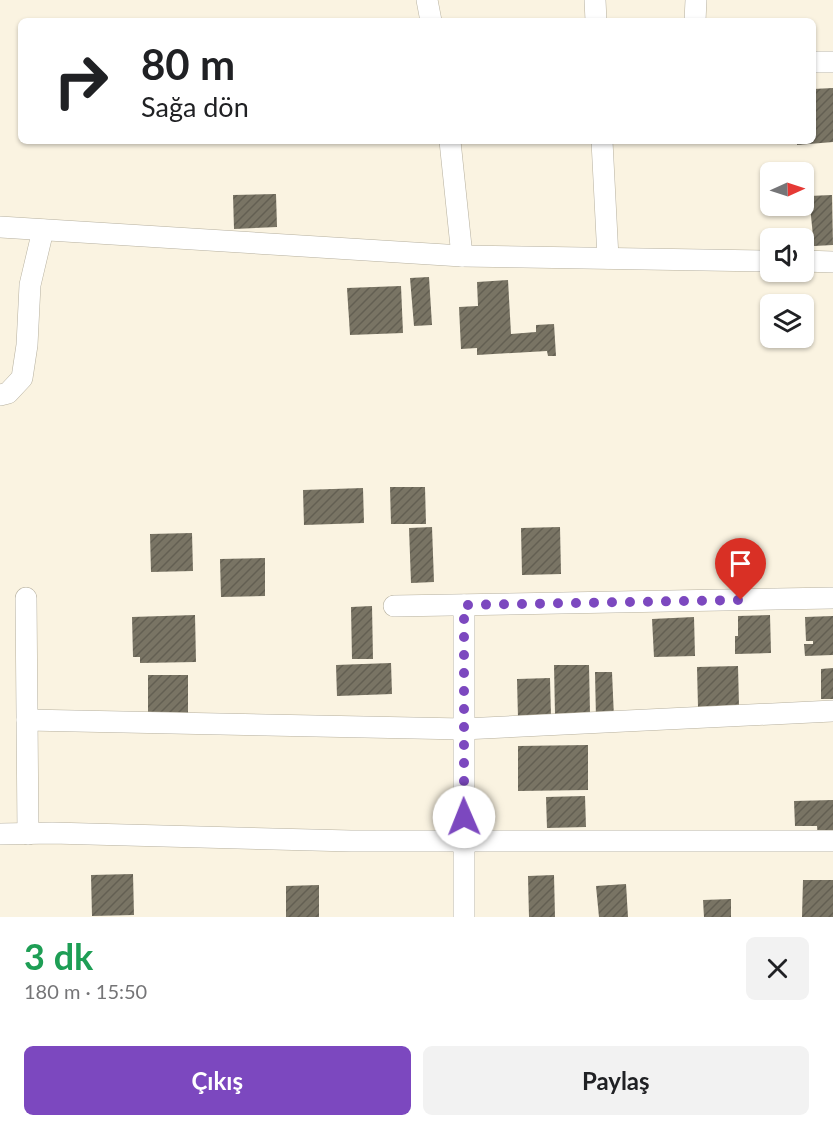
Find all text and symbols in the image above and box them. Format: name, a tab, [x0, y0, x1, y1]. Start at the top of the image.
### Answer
text: 80 m	[141, 39, 235, 89]
icon: right	[42, 42, 120, 120]
text: Sağa dön	[141, 90, 249, 123]
north arrow	[760, 162, 814, 216]
map controls	[760, 162, 814, 348]
button: sound	[760, 228, 814, 282]
button: layers	[760, 294, 814, 348]
pin	[715, 538, 766, 600]
icon: arrive	[724, 547, 757, 580]
position arrow	[432, 785, 496, 849]
text: 3 dk	[24, 934, 93, 978]
button: close	[746, 937, 809, 1000]
text: 180 m · 15:50	[24, 979, 147, 1003]
button: Çıkış	[24, 1046, 411, 1115]
button: Paylaş	[423, 1046, 809, 1115]

